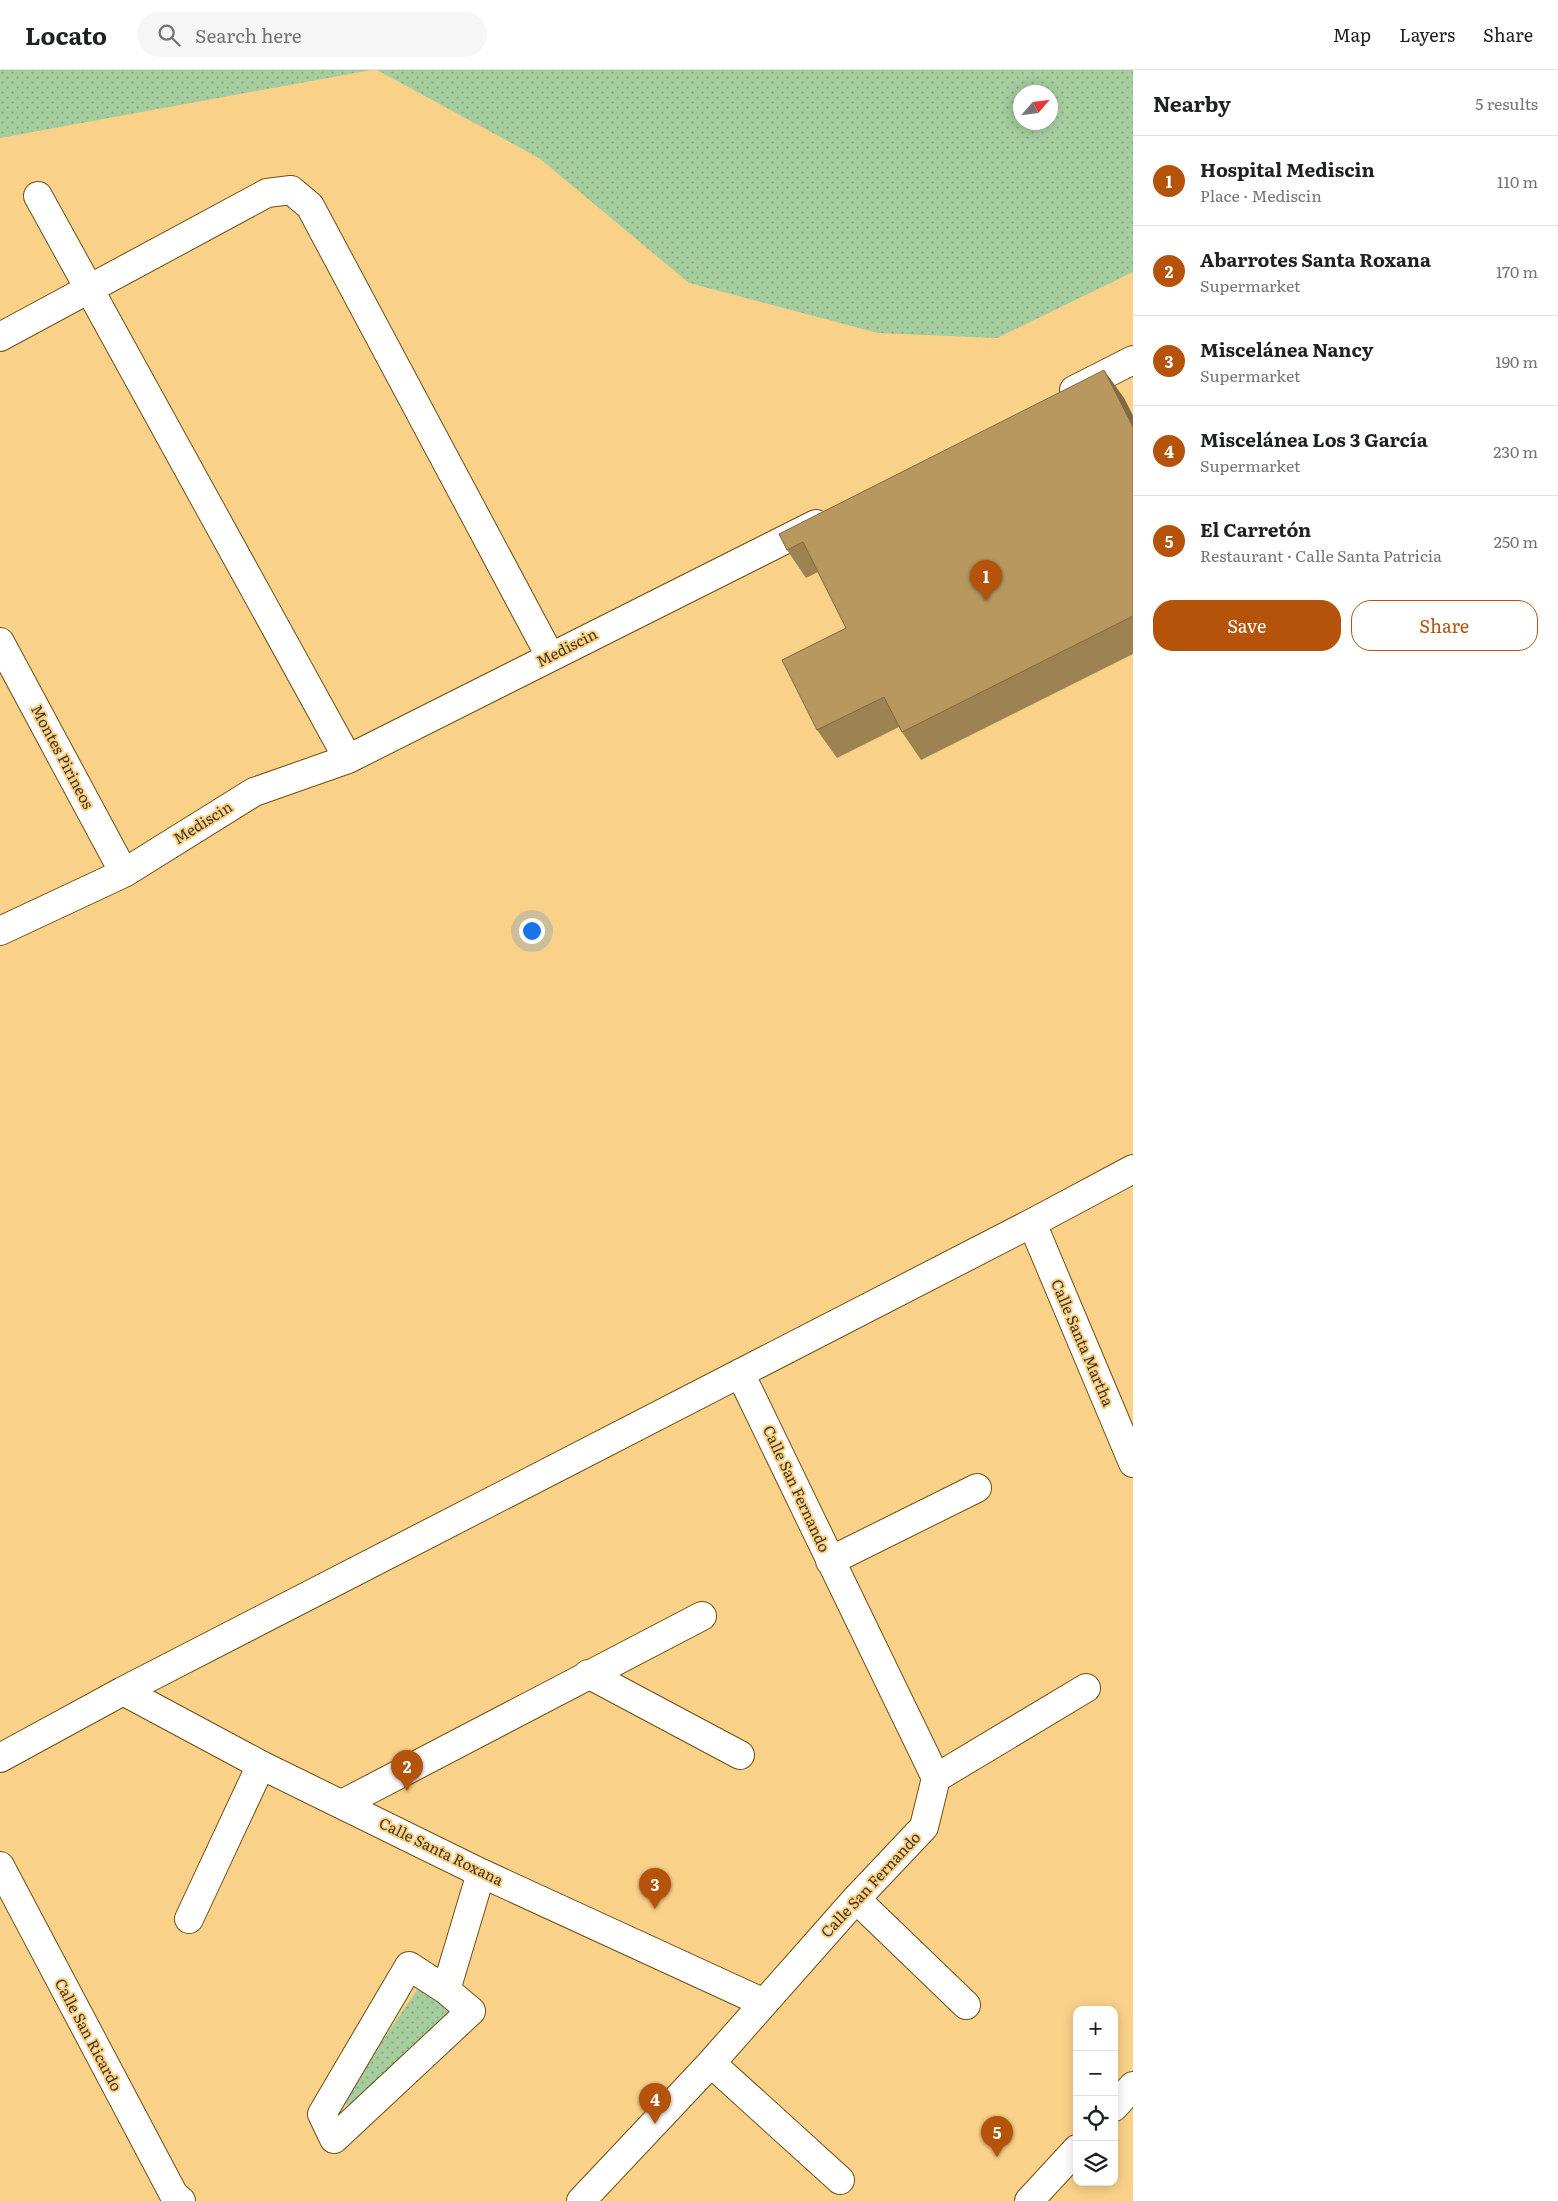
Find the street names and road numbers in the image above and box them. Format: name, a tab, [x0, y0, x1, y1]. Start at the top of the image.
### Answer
street label: Mediscin	[532, 621, 601, 672]
street label: Montes Pirineos	[26, 700, 101, 813]
street label: Mediscin	[168, 794, 236, 849]
street label: Calle Santa Martha	[1046, 1275, 1121, 1410]
street label: Calle San Fernando	[758, 1421, 837, 1556]
street label: Calle Santa Roxana	[376, 1811, 509, 1891]
street label: Calle San Fernando	[815, 1826, 925, 1942]
street label: Calle San Ricardo	[50, 1974, 129, 2095]

